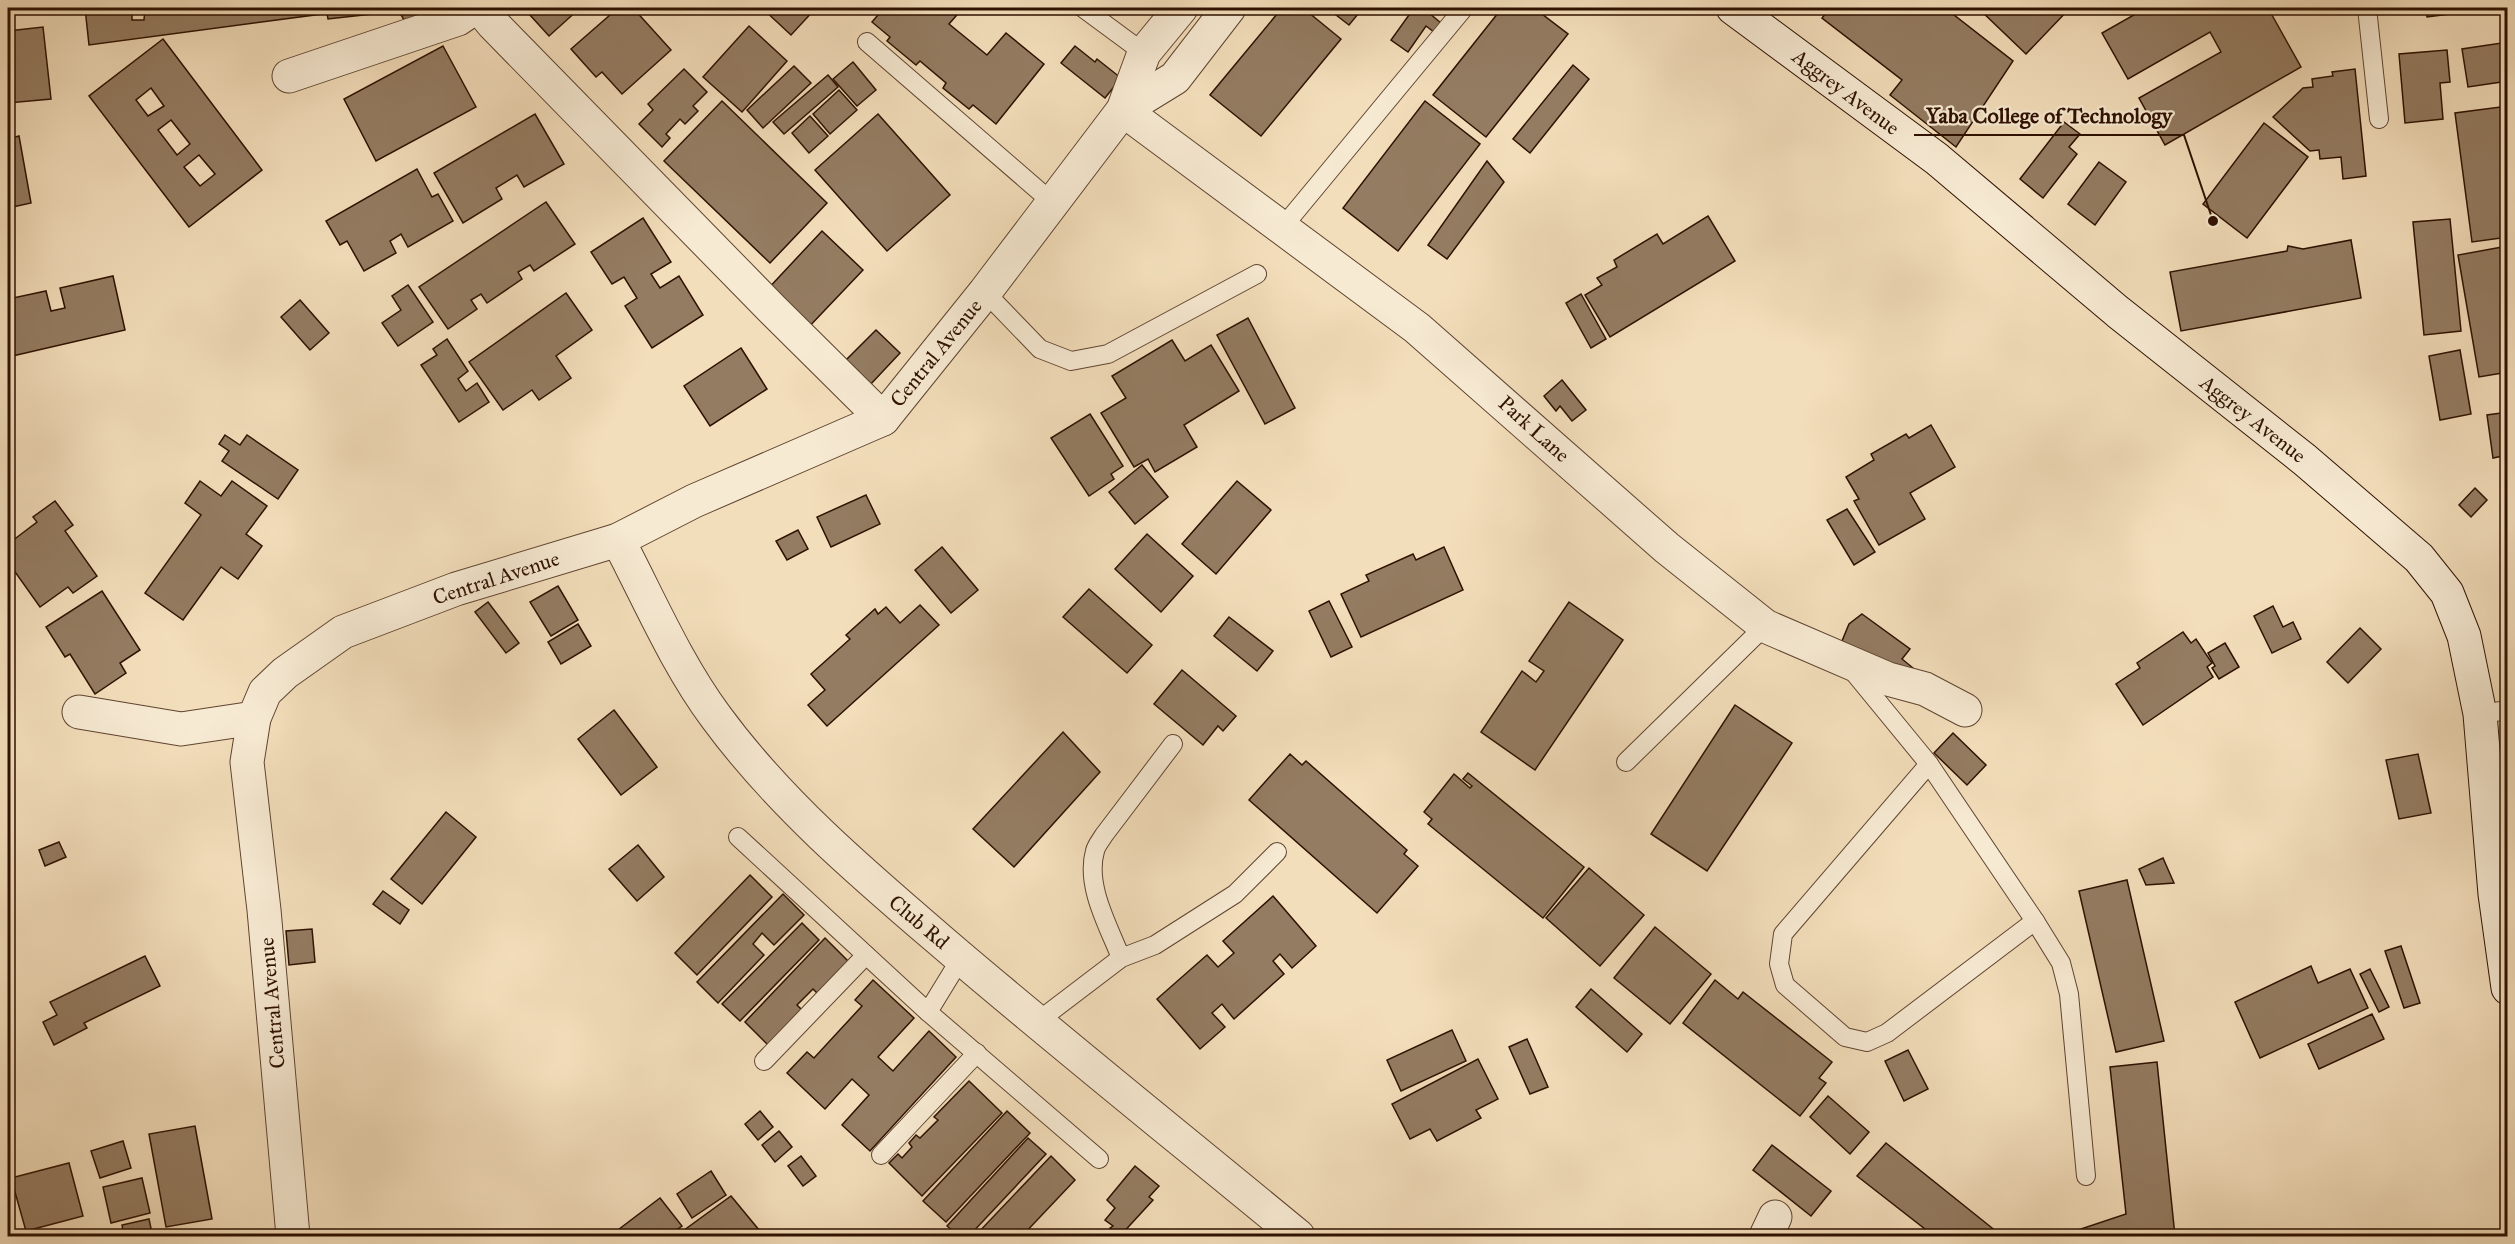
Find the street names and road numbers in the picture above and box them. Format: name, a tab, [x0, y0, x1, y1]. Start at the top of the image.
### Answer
street label: Aggrey Avenue	[1786, 43, 1905, 141]
street label: Central Avenue	[884, 293, 988, 412]
street label: Aggrey Avenue	[2194, 369, 2311, 469]
street label: Park Lane	[1493, 390, 1575, 468]
street label: Central Avenue	[429, 545, 563, 611]
street label: Club Rd	[883, 889, 955, 955]
street label: Central Avenue	[253, 936, 291, 1070]

